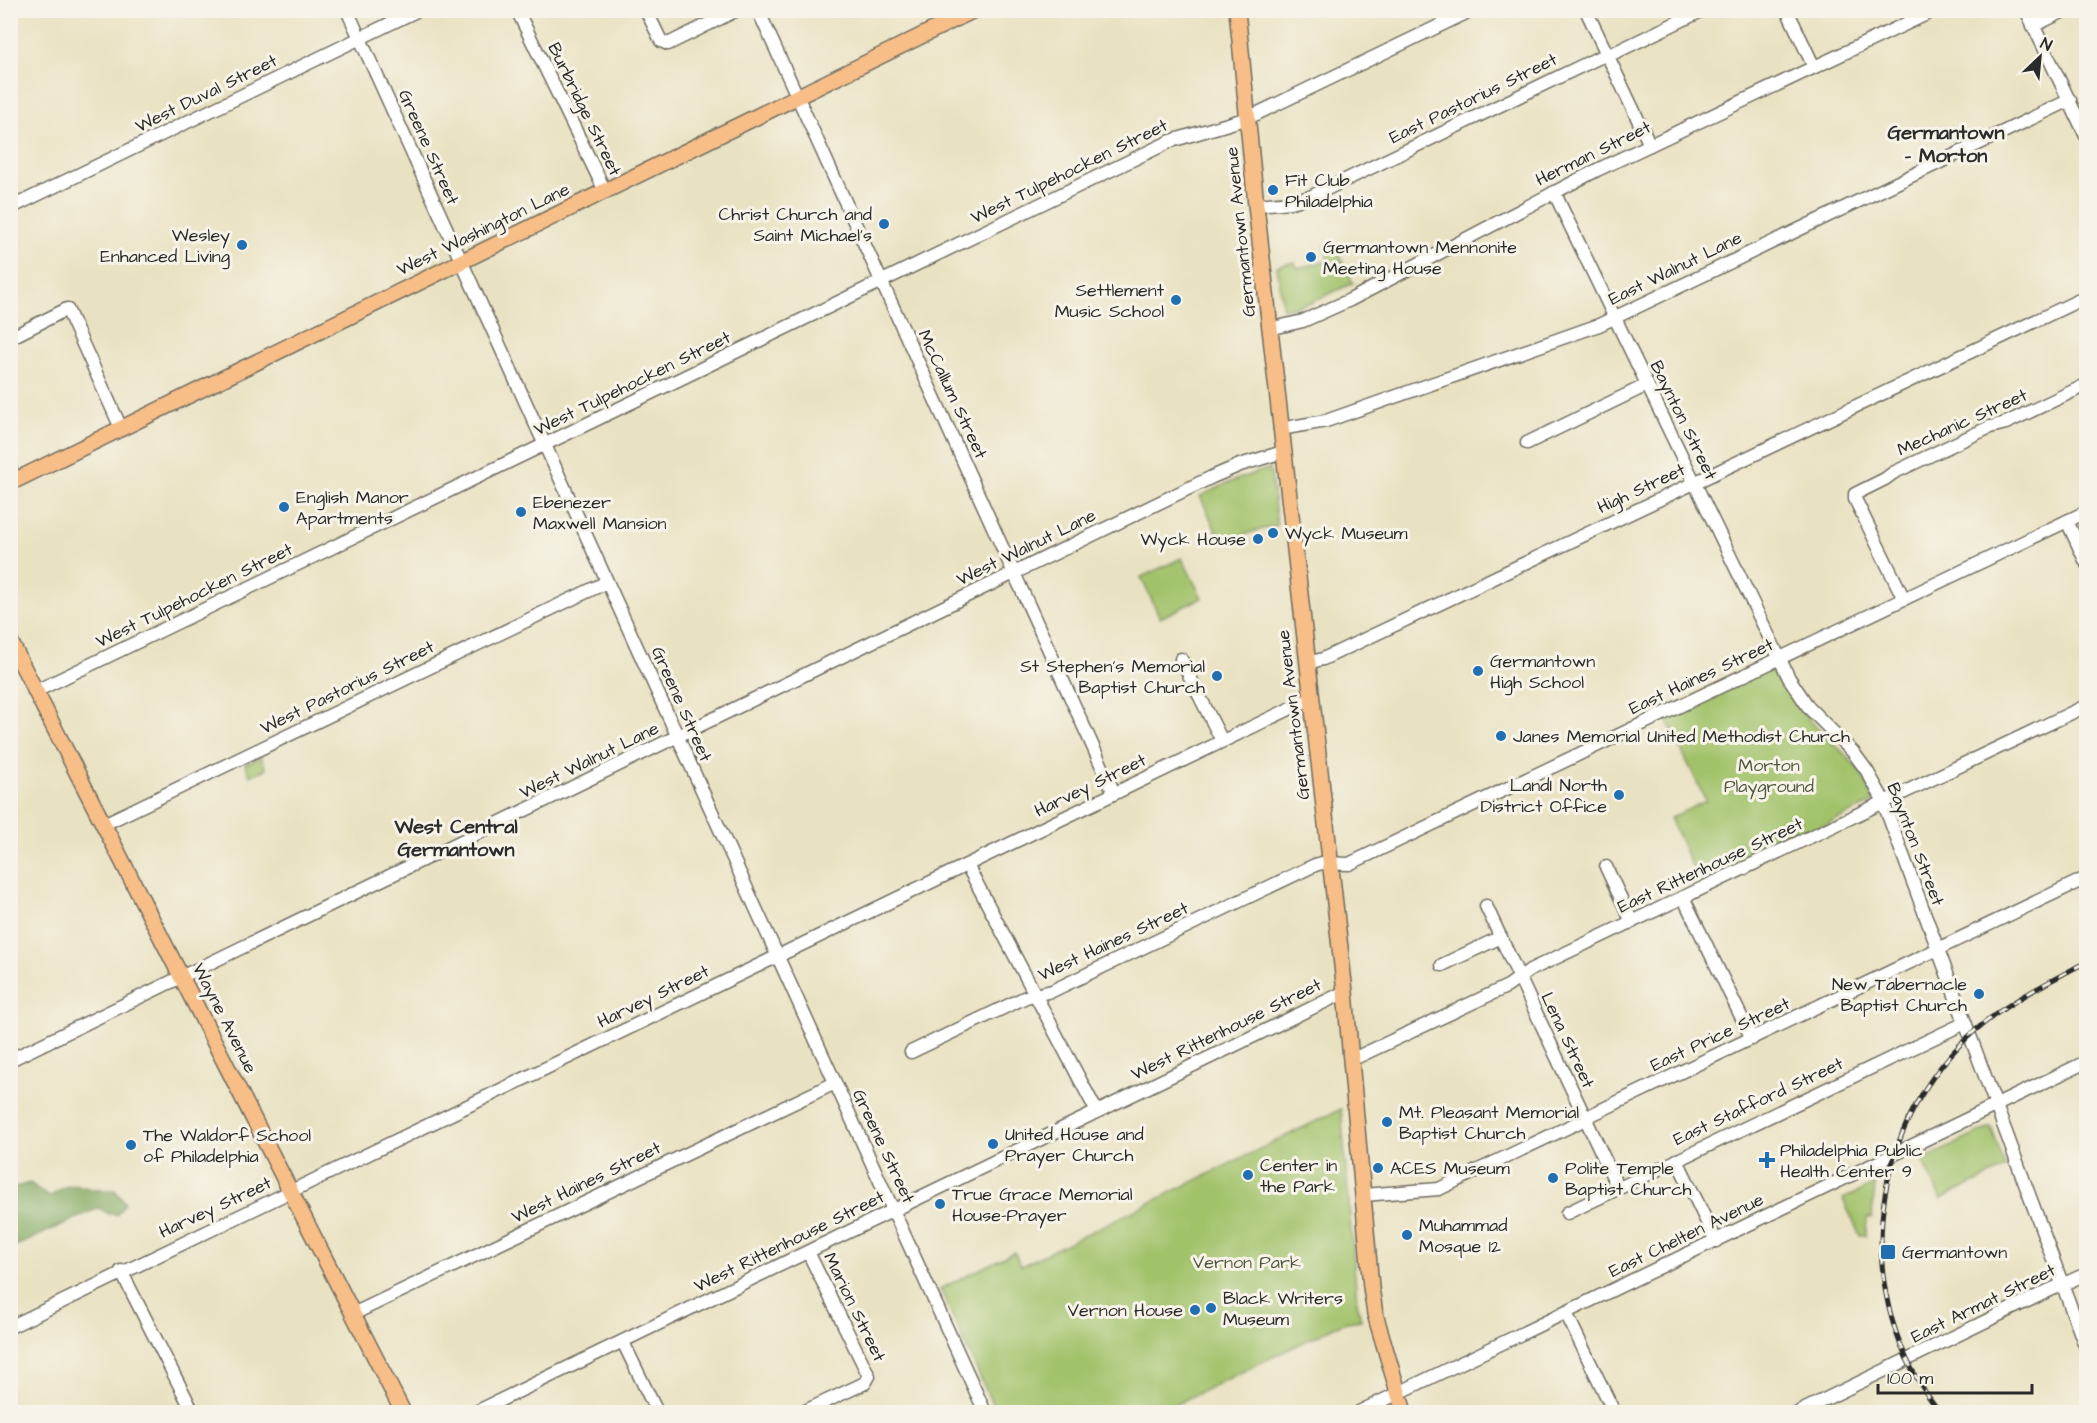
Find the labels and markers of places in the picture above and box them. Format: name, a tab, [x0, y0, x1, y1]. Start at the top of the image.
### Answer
place label: Fit Club Philadelphia	[1285, 168, 1373, 214]
marker: Fit Club Philadelphia	[1266, 183, 1280, 197]
place label: Christ Church and Saint Michael's	[719, 202, 872, 248]
marker: Christ Church and Saint Michael's	[877, 217, 891, 231]
place label: Wesley Enhanced Living	[100, 223, 230, 270]
place label: Germantown Mennonite Meeting House	[1323, 235, 1517, 282]
marker: Wesley Enhanced Living	[235, 238, 249, 252]
marker: Germantown Mennonite Meeting House	[1304, 250, 1318, 264]
place label: Settlement Music School	[1055, 278, 1165, 324]
marker: Settlement Music School	[1169, 293, 1183, 307]
place label: English Manor Apartments	[296, 485, 409, 531]
place label: Ebenezer Maxwell Mansion	[533, 490, 667, 536]
marker: English Manor Apartments	[277, 500, 291, 514]
marker: Ebenezer Maxwell Mansion	[514, 505, 528, 519]
place label: Wyck Museum	[1285, 521, 1407, 547]
marker: Wyck Museum	[1266, 526, 1280, 540]
place label: Wyck House	[1141, 527, 1246, 553]
marker: Wyck House	[1251, 532, 1265, 546]
place label: Germantown High School	[1490, 649, 1595, 696]
place label: St Stephen's Memorial Baptist Church	[1020, 654, 1205, 700]
marker: Germantown High School	[1471, 664, 1485, 678]
marker: St Stephen's Memorial Baptist Church	[1210, 669, 1224, 683]
place label: Janes Memorial United Methodist Church	[1513, 724, 1850, 749]
marker: Janes Memorial United Methodist Church	[1494, 729, 1508, 743]
place label: LandI North District Office	[1480, 773, 1607, 819]
marker: LandI North District Office	[1612, 788, 1626, 802]
place label: New Tabernacle Baptist Church	[1832, 972, 1967, 1018]
marker: New Tabernacle Baptist Church	[1972, 987, 1986, 1001]
place label: Mt. Pleasant Memorial Baptist Church	[1399, 1100, 1579, 1146]
marker: Mt. Pleasant Memorial Baptist Church	[1380, 1115, 1394, 1129]
place label: United House and Prayer Church	[1005, 1122, 1144, 1169]
place label: The Waldorf School of Philadelphia	[143, 1123, 311, 1169]
marker: United House and Prayer Church	[986, 1137, 1000, 1151]
marker: The Waldorf School of Philadelphia	[124, 1138, 138, 1152]
place label: Philadelphia Public Health Center 9	[1780, 1138, 1923, 1184]
marker: Philadelphia Public Health Center 9	[1758, 1151, 1776, 1169]
place label: Center in the Park	[1260, 1153, 1337, 1199]
place label: ACES Museum	[1390, 1156, 1510, 1181]
place label: Polite Temple Baptist Church	[1565, 1156, 1692, 1202]
marker: ACES Museum	[1371, 1161, 1385, 1175]
marker: Center in the Park	[1241, 1168, 1255, 1182]
marker: Polite Temple Baptist Church	[1546, 1171, 1560, 1185]
place label: True Grace Memorial House-Prayer	[952, 1182, 1133, 1229]
marker: True Grace Memorial House-Prayer	[933, 1197, 947, 1211]
place label: Muhammad Mosque 12	[1419, 1213, 1508, 1259]
marker: Muhammad Mosque 12	[1400, 1228, 1414, 1242]
place label: Germantown	[1902, 1240, 2007, 1265]
marker: Germantown	[1879, 1243, 1897, 1261]
place label: Black Writers Museum	[1223, 1286, 1343, 1332]
place label: Vernon House	[1068, 1298, 1183, 1323]
marker: Black Writers Museum	[1204, 1301, 1218, 1315]
marker: Vernon House	[1188, 1303, 1202, 1317]

